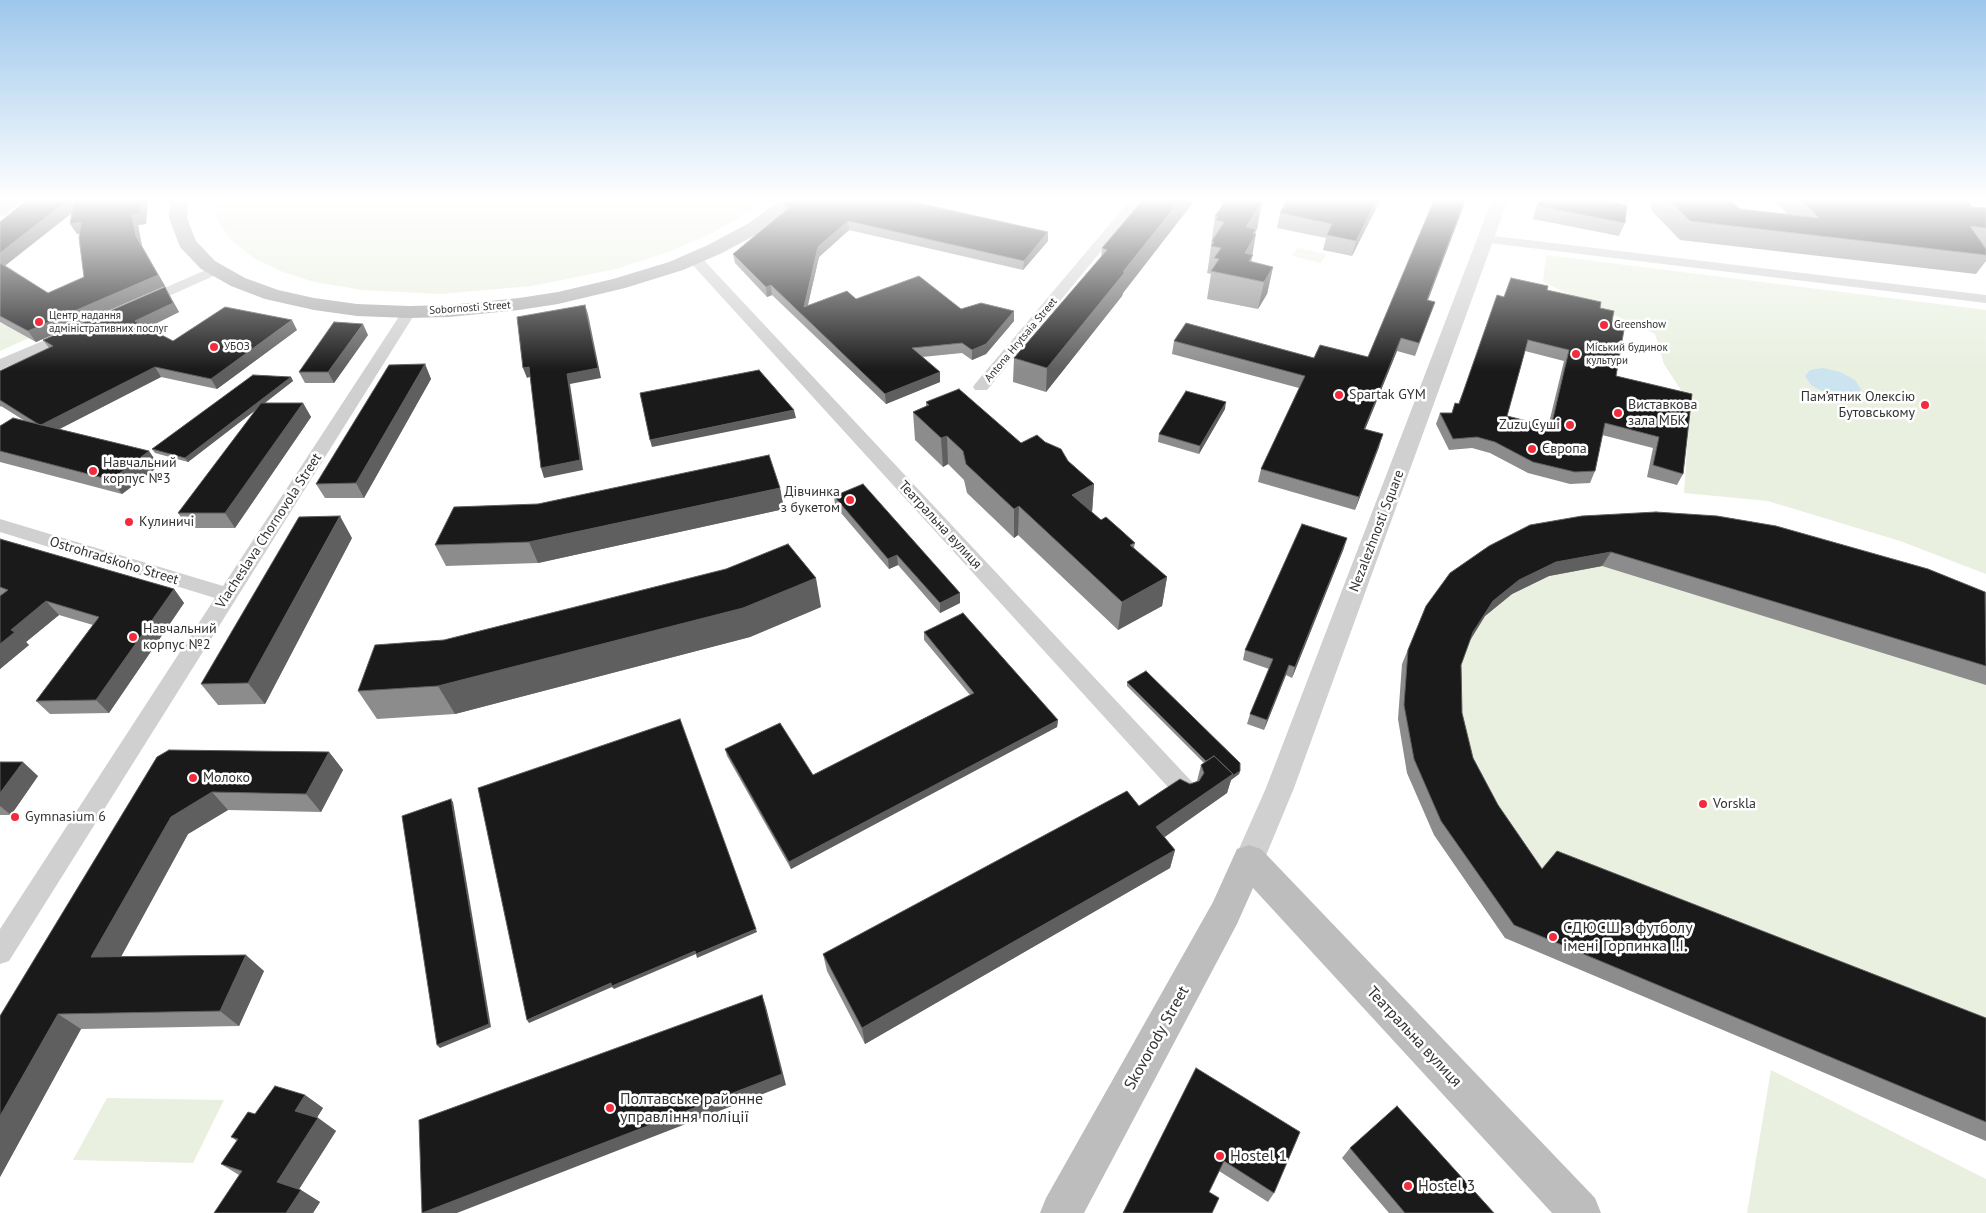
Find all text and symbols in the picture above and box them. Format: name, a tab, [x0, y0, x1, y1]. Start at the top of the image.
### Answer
street label: Antona Hrytsaia Street	[982, 295, 1060, 385]
street label: Sobornosti Street	[429, 299, 511, 317]
place label: Центр надання адміністративних послуг	[49, 309, 168, 335]
marker: Центр надання адміністративних послуг	[33, 316, 45, 328]
place label: Greenshow	[1614, 318, 1666, 332]
marker: Greenshow	[1598, 319, 1610, 331]
place label: УБОЗ	[224, 340, 250, 354]
marker: УБОЗ	[208, 341, 220, 353]
place label: Міський будинок культури	[1586, 341, 1668, 367]
marker: Міський будинок культури	[1570, 348, 1582, 360]
place label: Spartak GYM	[1349, 387, 1426, 403]
marker: Spartak GYM	[1333, 389, 1345, 401]
place label: Пам’ятник Олексію Бутовському	[1801, 389, 1915, 422]
place label: Виставкова зала МБК	[1628, 397, 1697, 430]
marker: Пам’ятник Олексію Бутовському	[1919, 399, 1931, 411]
marker: Виставкова зала МБК	[1612, 407, 1624, 419]
place label: Zuzu Суші	[1499, 417, 1560, 433]
marker: Zuzu Суші	[1564, 419, 1576, 431]
place label: Європа	[1542, 441, 1587, 457]
marker: Європа	[1526, 443, 1538, 455]
street label: Viacheslava Chornovola Street	[212, 450, 326, 612]
place label: Навчальний корпус №3	[103, 455, 177, 488]
marker: Навчальний корпус №3	[87, 465, 99, 477]
street label: Nezalezhnosti Square	[1346, 468, 1408, 594]
street label: Театральна вулиця	[895, 478, 985, 572]
place label: Дівчинка з букетом	[781, 484, 840, 516]
marker: Дівчинка з букетом	[844, 494, 856, 506]
place label: Кулиничі	[139, 514, 194, 530]
marker: Кулиничі	[123, 516, 135, 528]
street label: Ostrohradskoho Street	[47, 533, 181, 589]
place label: Навчальний корпус №2	[143, 621, 217, 654]
marker: Навчальний корпус №2	[127, 631, 139, 643]
place label: Молоко	[203, 770, 250, 786]
marker: Молоко	[187, 772, 199, 784]
place label: Vorskla	[1713, 796, 1756, 812]
marker: Vorskla	[1697, 798, 1709, 810]
place label: Gymnasium 6	[25, 809, 106, 825]
marker: Gymnasium 6	[9, 811, 21, 823]
place label: СДЮСШ з футболу імені Горпинка І.І.	[1563, 918, 1693, 956]
marker: СДЮСШ з футболу імені Горпинка І.І.	[1547, 931, 1559, 943]
street label: Skovorody Street	[1121, 983, 1193, 1093]
street label: Театральна вулиця	[1362, 983, 1466, 1091]
place label: Полтавське районне управління поліції	[620, 1089, 763, 1127]
marker: Полтавське районне управління поліції	[604, 1102, 616, 1114]
place label: Hostel 1	[1230, 1146, 1287, 1166]
marker: Hostel 1	[1214, 1150, 1226, 1162]
place label: Hostel 3	[1418, 1176, 1475, 1196]
marker: Hostel 3	[1402, 1180, 1414, 1192]

